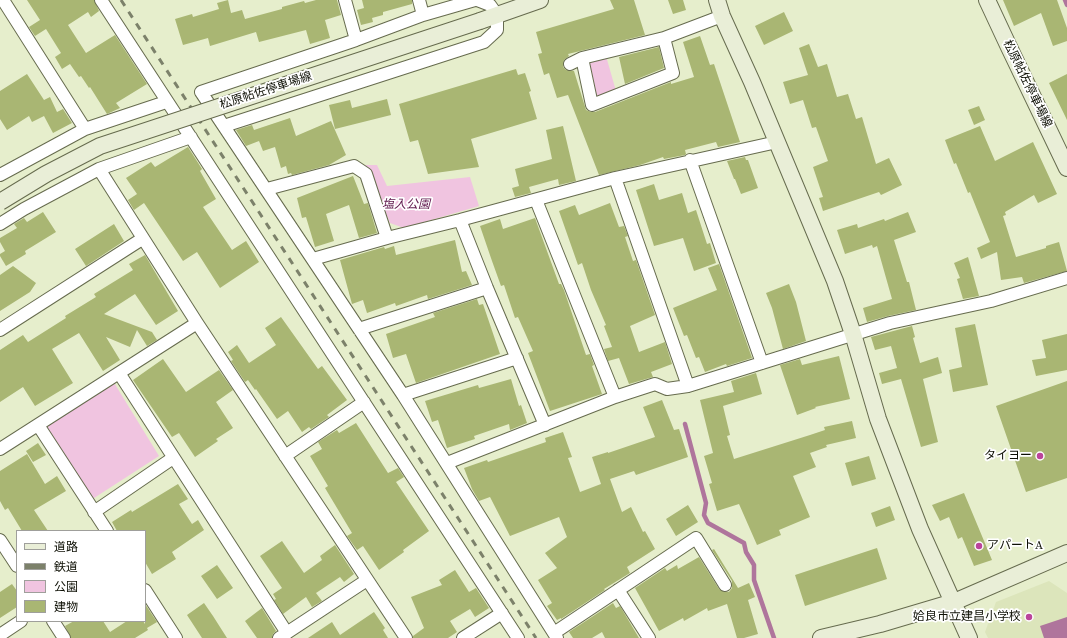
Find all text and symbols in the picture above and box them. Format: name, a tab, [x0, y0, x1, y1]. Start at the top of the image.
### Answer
street label: 松原帖佐停車場線	[999, 38, 1055, 130]
street label: 松原帖佐停車場線	[218, 69, 314, 113]
park label: 塩入公園	[382, 198, 430, 212]
place label: タイヨー	[984, 449, 1032, 463]
marker: タイヨー	[1035, 451, 1045, 461]
legend	[16, 530, 146, 622]
text: 道路	[54, 539, 78, 555]
place label: アパートA	[987, 539, 1043, 553]
marker: アパートA	[974, 541, 984, 551]
text: 鉄道	[54, 559, 78, 575]
text: 公園	[54, 579, 78, 595]
text: 建物	[54, 599, 78, 615]
place label: 姶良市立建昌小学校	[913, 610, 1021, 624]
marker: 姶良市立建昌小学校	[1024, 612, 1034, 622]

